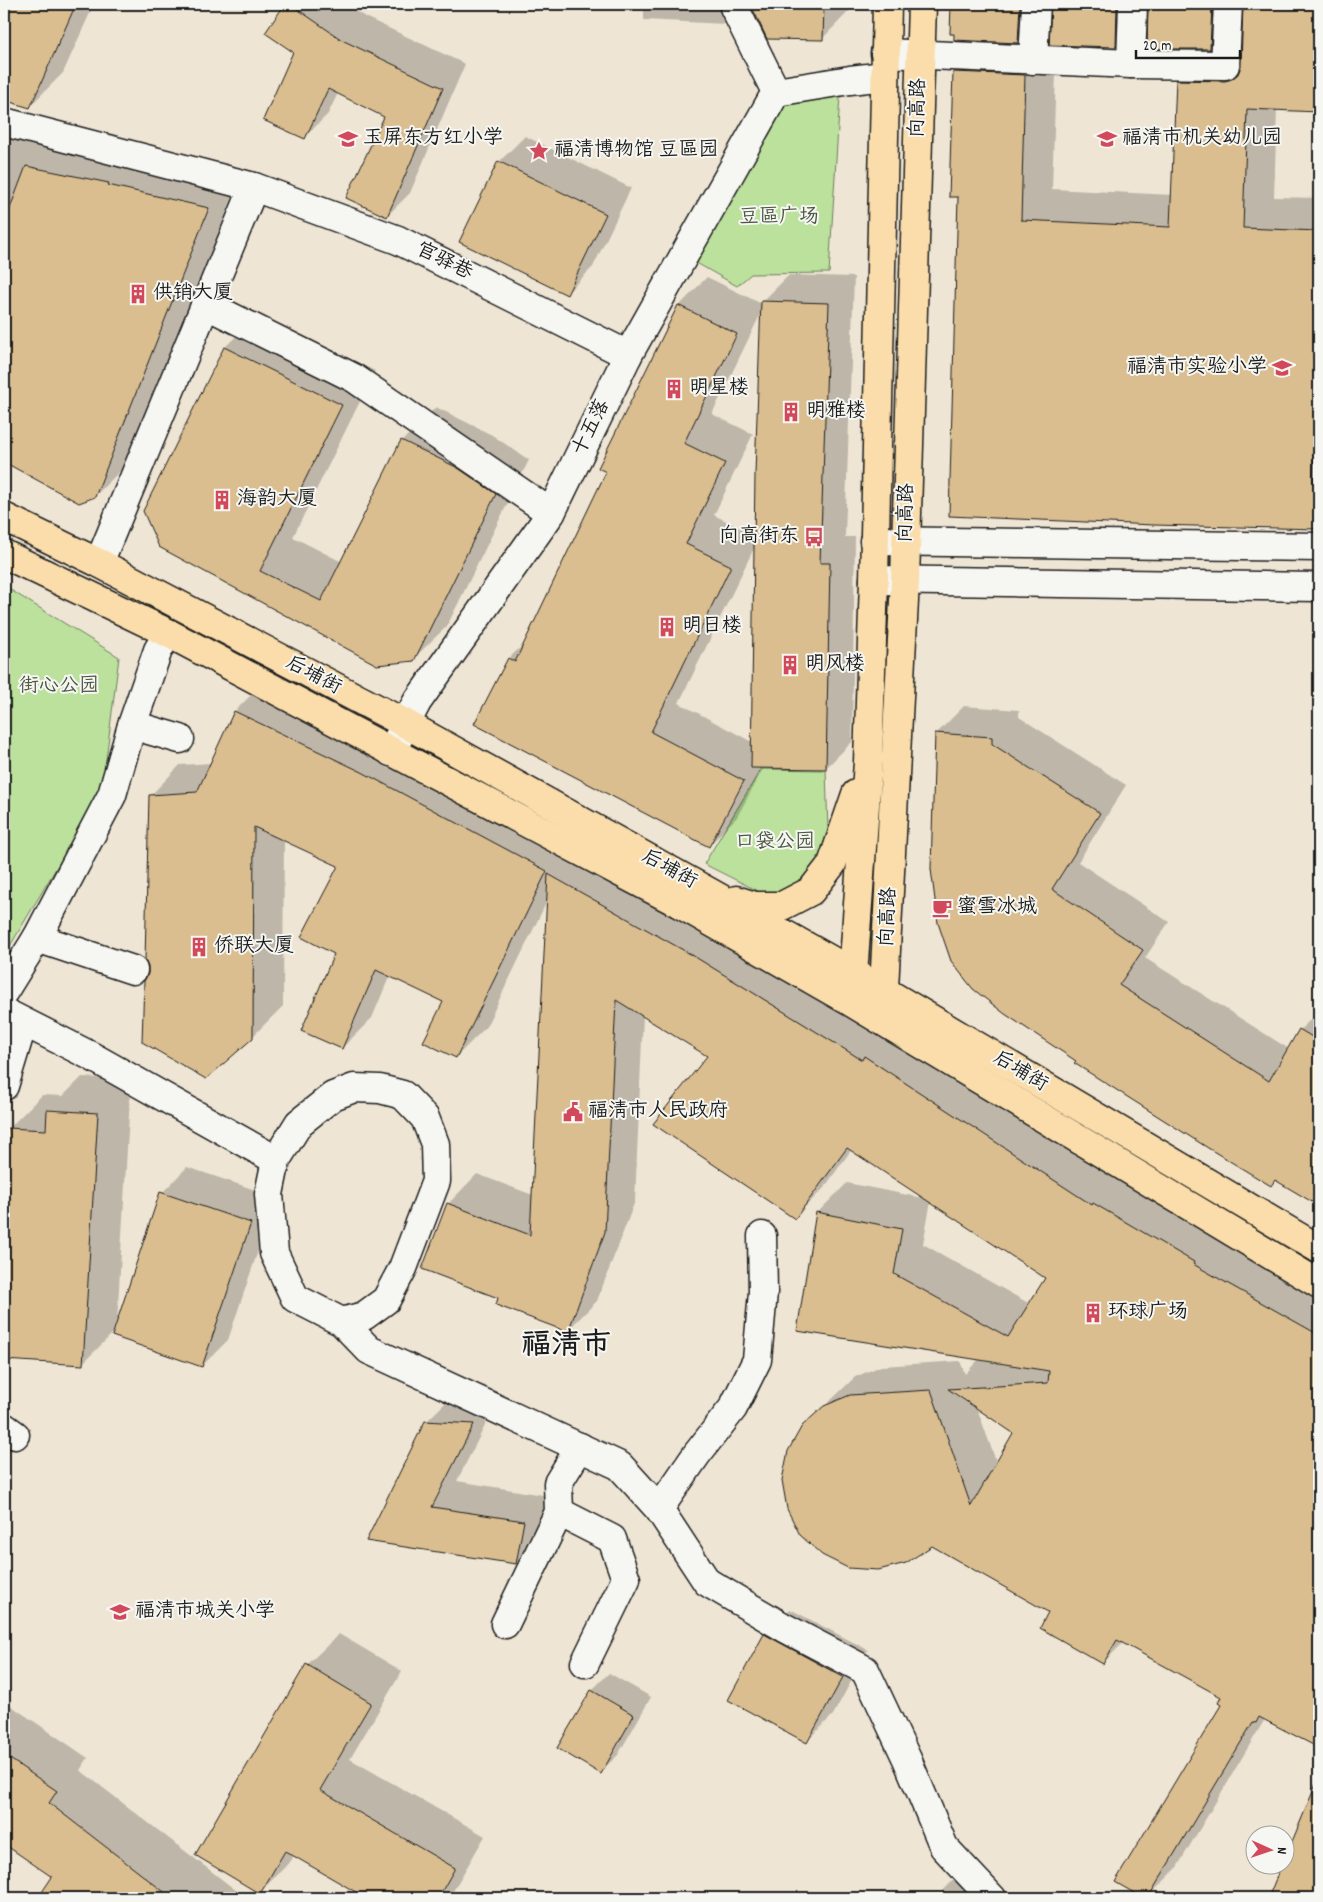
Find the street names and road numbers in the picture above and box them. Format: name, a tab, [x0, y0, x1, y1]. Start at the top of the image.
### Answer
street label: 向高路	[904, 77, 934, 138]
street label: 官驿巷	[411, 236, 478, 288]
street label: 十五落	[566, 395, 618, 461]
street label: 向高路	[892, 482, 922, 543]
street label: 后埔街	[280, 650, 346, 702]
street label: 后埔街	[636, 843, 702, 897]
street label: 向高路	[873, 885, 905, 948]
street label: 后埔街	[987, 1045, 1053, 1099]

